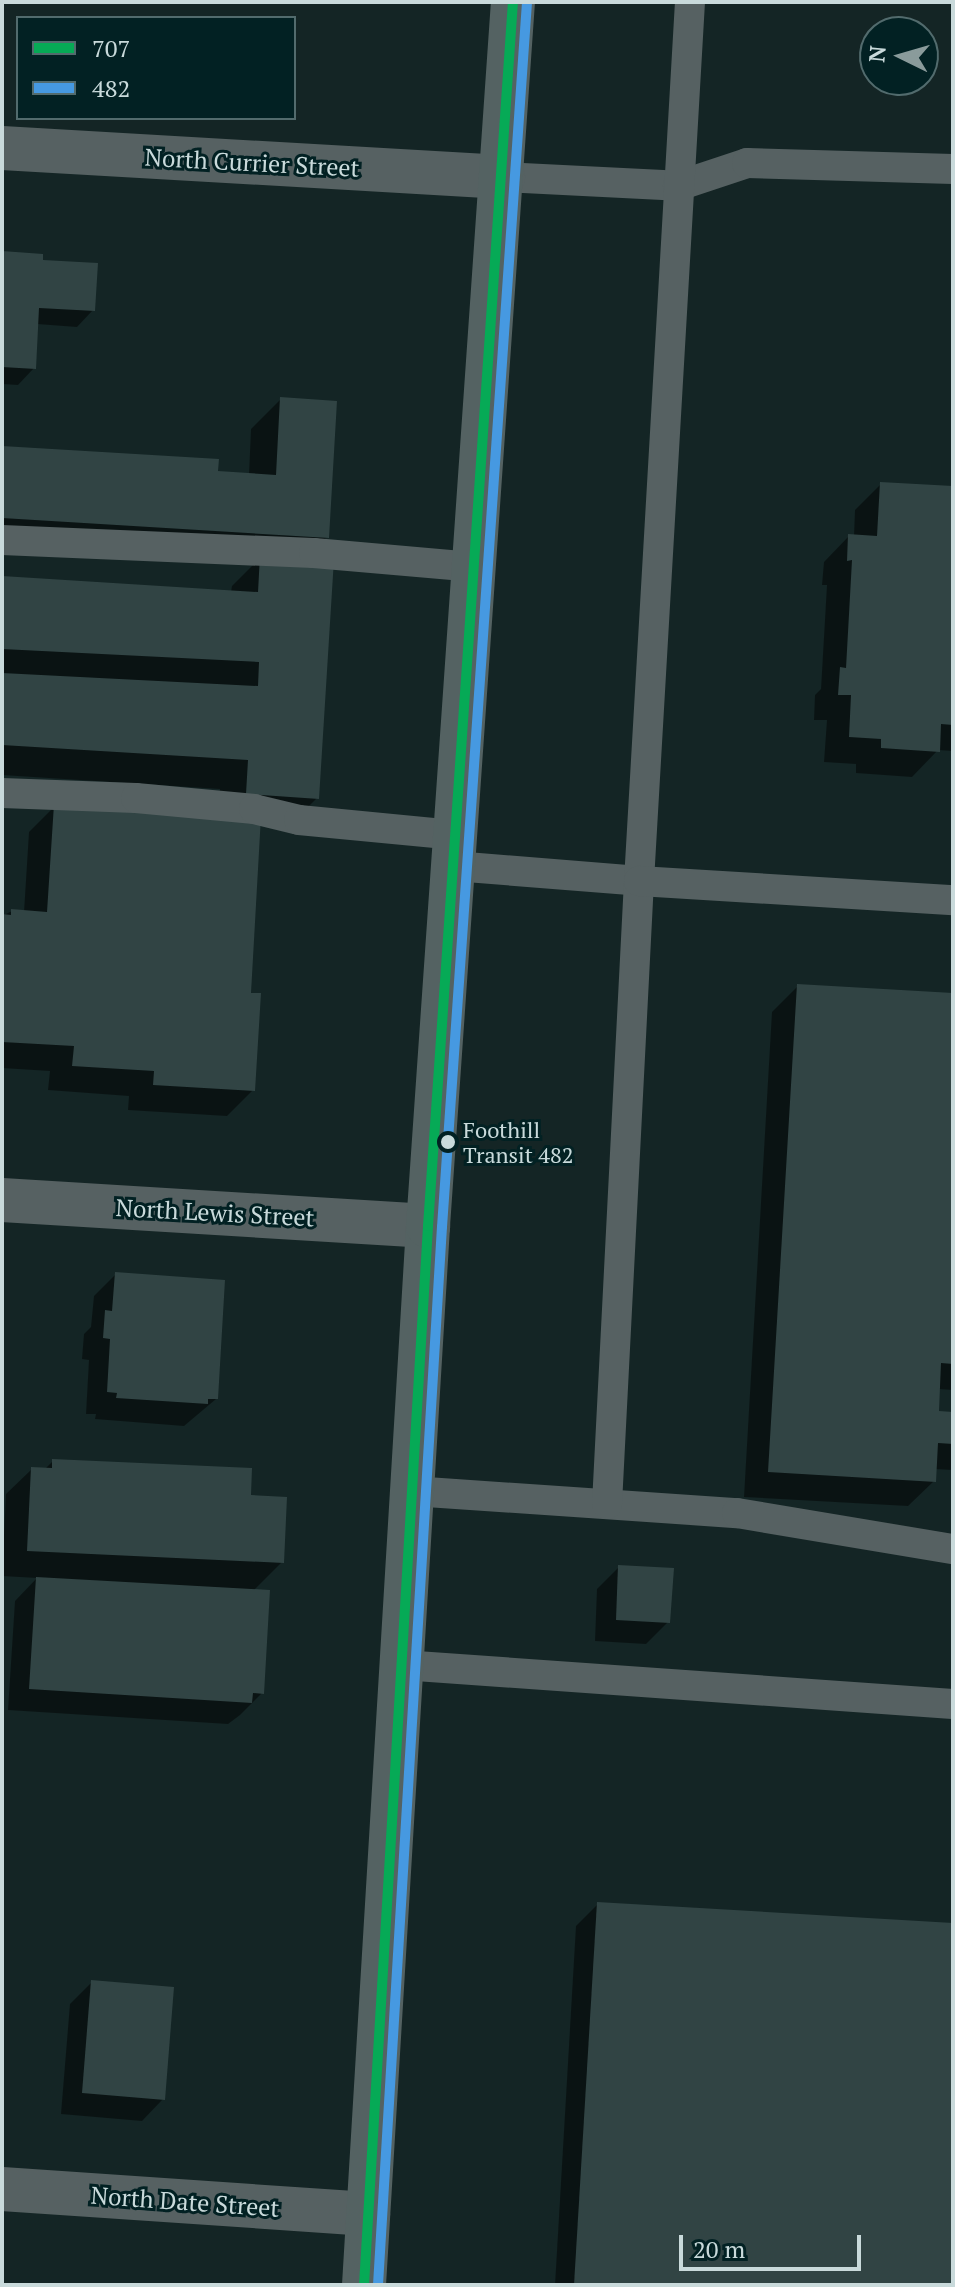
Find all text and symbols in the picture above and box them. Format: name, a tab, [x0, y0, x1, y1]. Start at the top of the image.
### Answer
legend	[16, 16, 296, 120]
north arrow	[859, 16, 939, 96]
text: 707	[92, 32, 130, 64]
text: N	[861, 44, 892, 64]
text: 482	[92, 72, 130, 104]
street label: North Currier Street	[144, 143, 360, 183]
place label: Foothill Transit 482	[463, 1116, 573, 1168]
marker: Foothill Transit 482	[440, 1134, 456, 1150]
street label: North Lewis Street	[115, 1193, 315, 1233]
street label: North Date Street	[90, 2181, 280, 2223]
scale bar	[683, 2219, 865, 2269]
text: 20 m	[693, 2233, 745, 2265]

